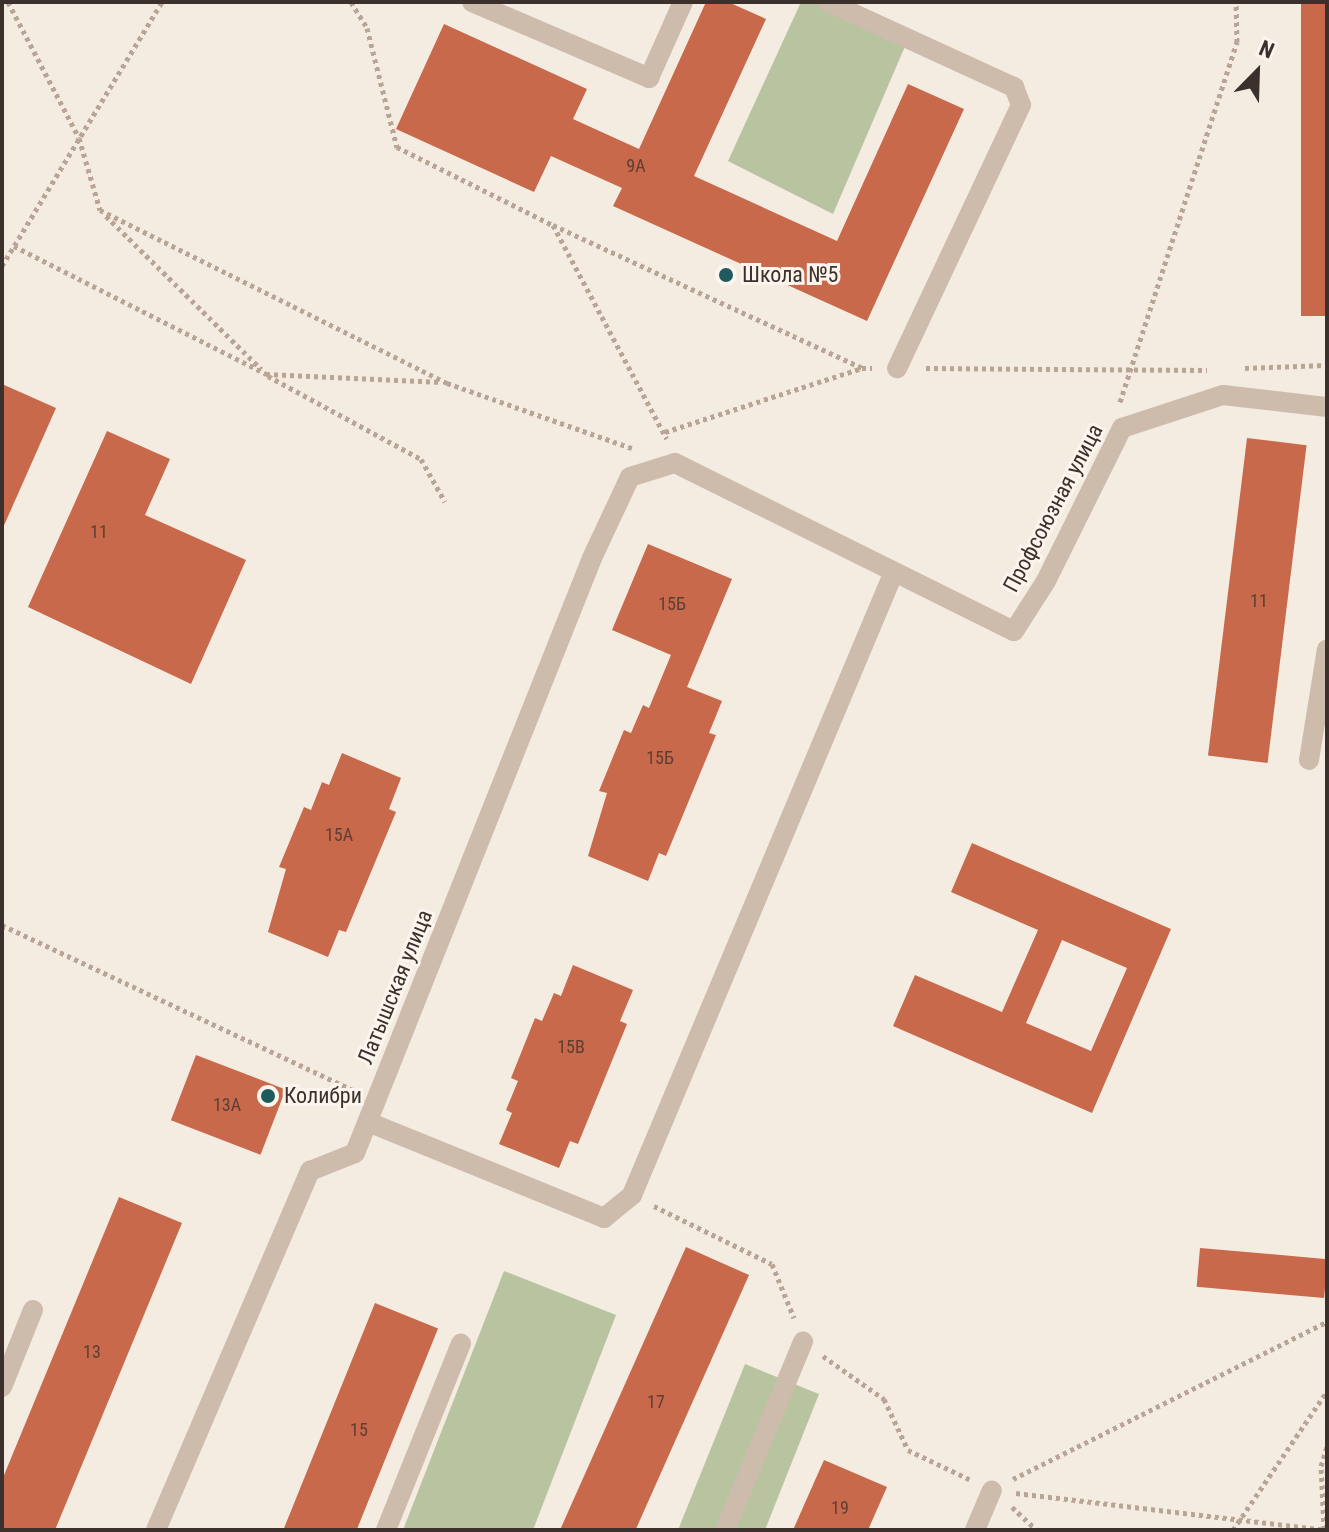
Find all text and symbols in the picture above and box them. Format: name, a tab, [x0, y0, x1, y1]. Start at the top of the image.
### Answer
north arrow	[1217, 32, 1297, 112]
text: N	[1255, 35, 1278, 64]
house number: 9А	[626, 155, 646, 177]
place label: Школа №5	[742, 262, 838, 288]
marker: Школа №5	[717, 266, 735, 284]
street label: Профсоюзная улица	[998, 419, 1108, 597]
house number: 11	[90, 521, 108, 543]
house number: 11	[1250, 590, 1268, 612]
house number: 15Б	[658, 593, 686, 615]
house number: 15Б	[646, 747, 674, 769]
house number: 15А	[325, 824, 353, 846]
street label: Латышская улица	[352, 906, 438, 1068]
house number: 15В	[557, 1036, 585, 1058]
place label: Колибри	[284, 1083, 362, 1109]
marker: Колибри	[259, 1087, 277, 1105]
house number: 13А	[213, 1094, 241, 1116]
house number: 13	[83, 1341, 101, 1363]
house number: 17	[647, 1391, 665, 1413]
house number: 15	[350, 1419, 368, 1441]
house number: 19	[831, 1497, 849, 1519]

